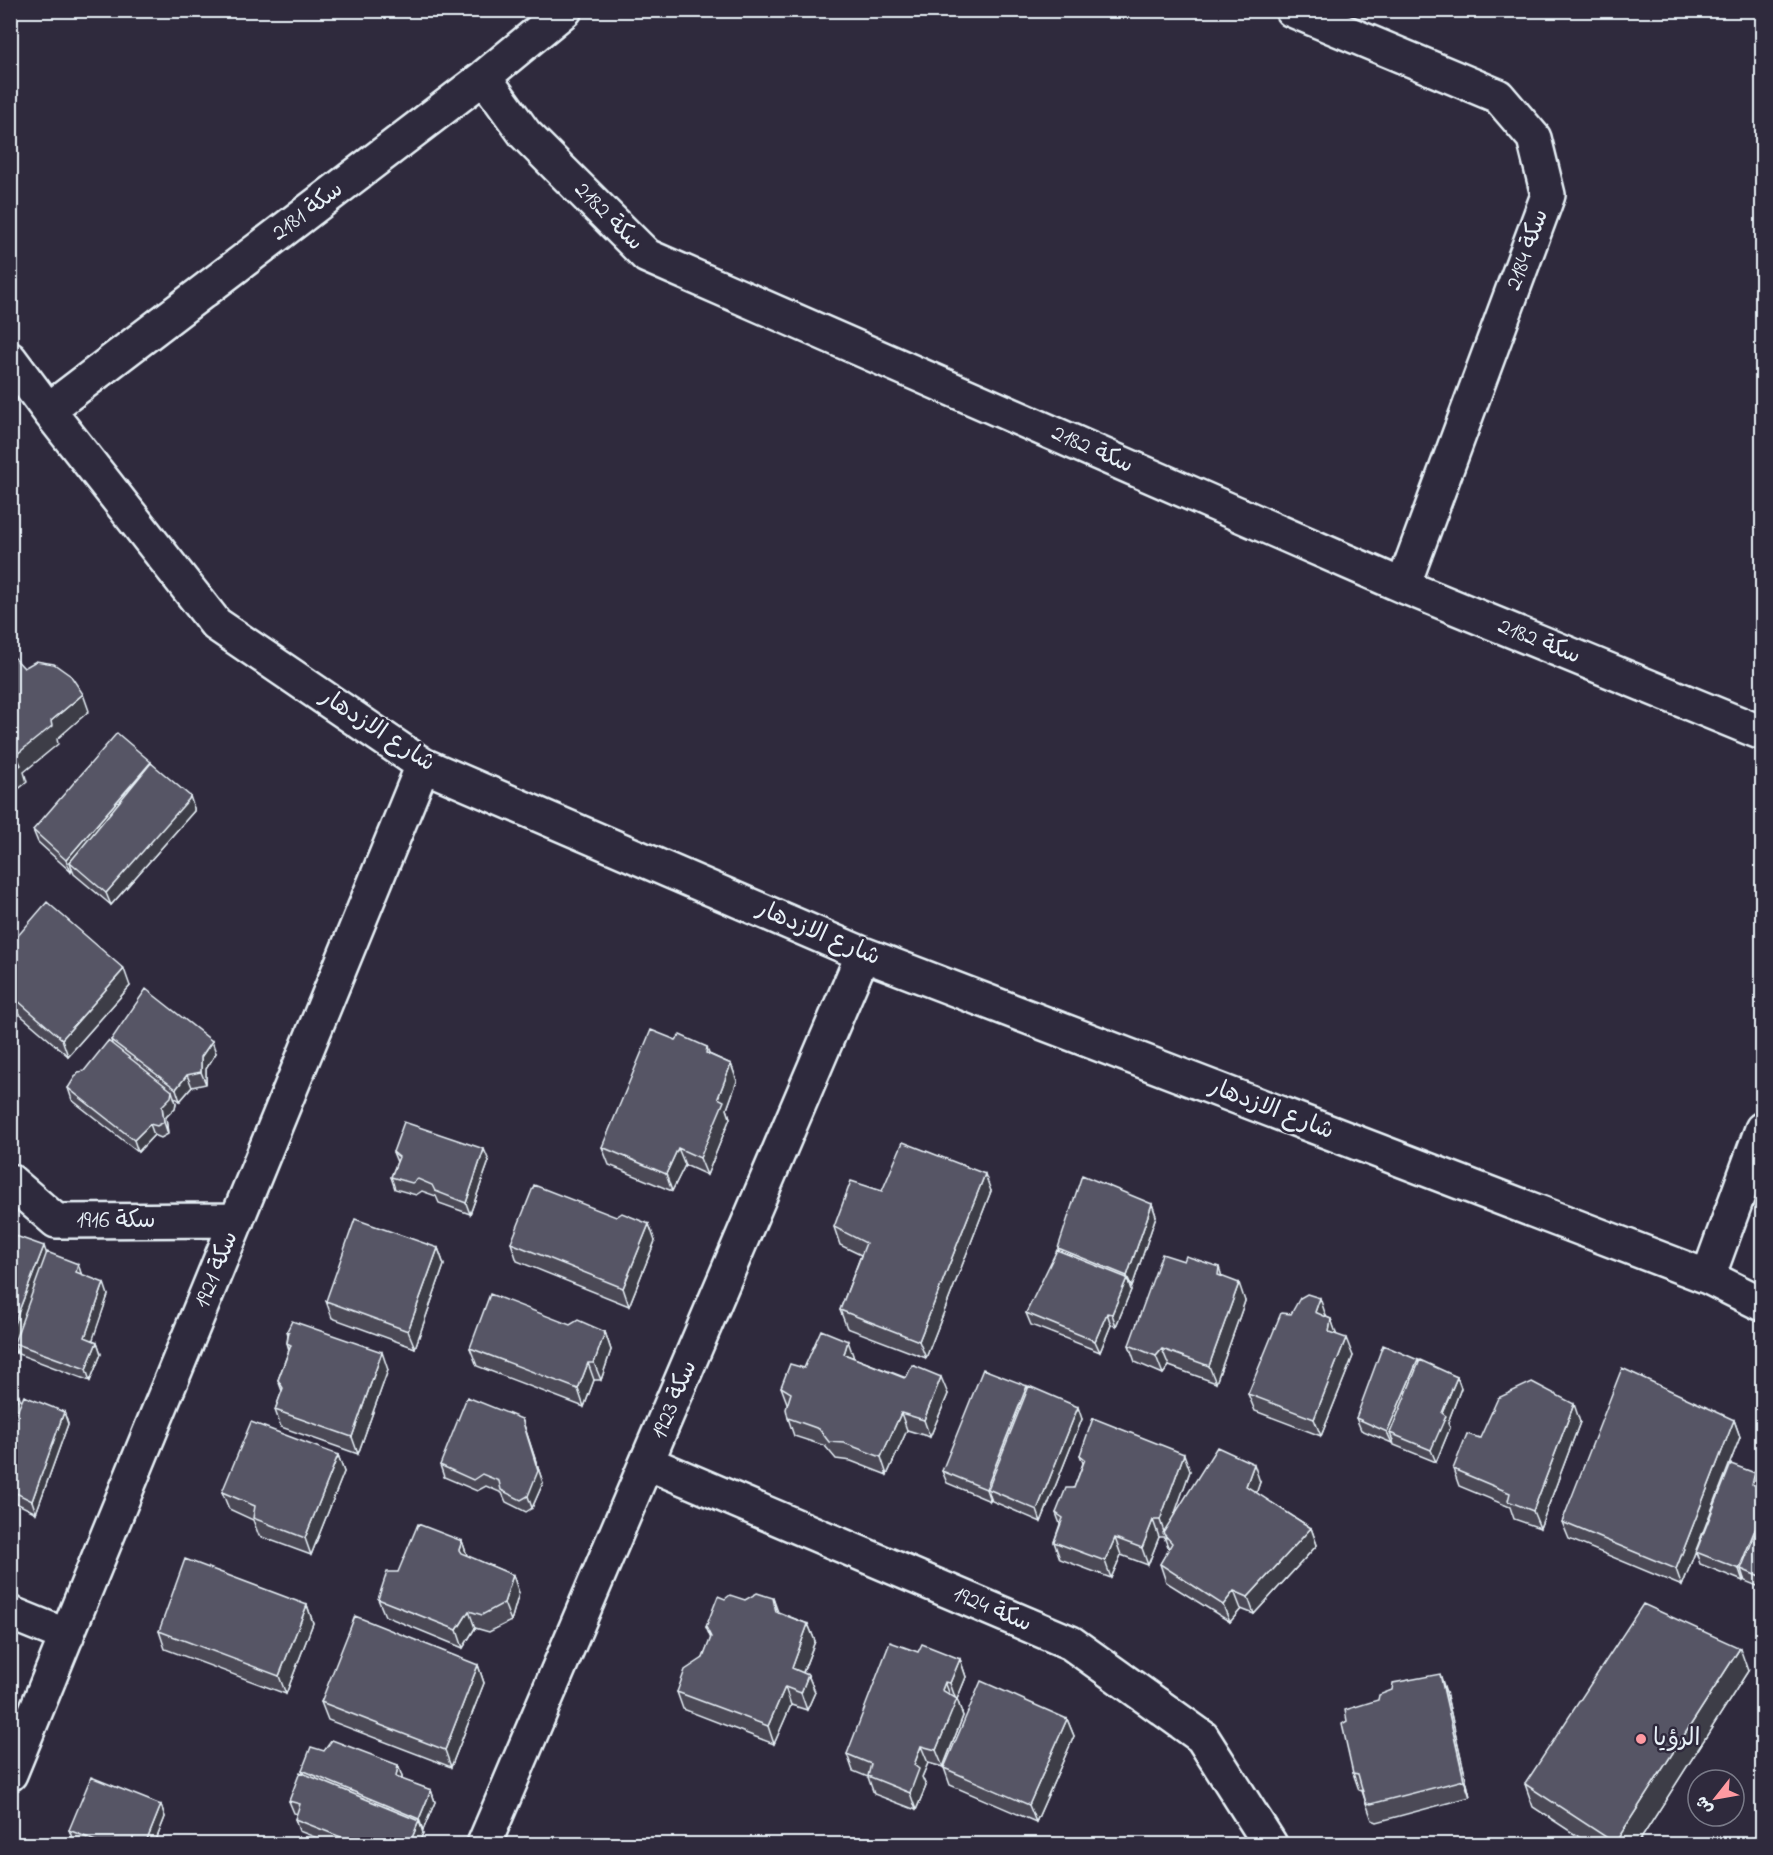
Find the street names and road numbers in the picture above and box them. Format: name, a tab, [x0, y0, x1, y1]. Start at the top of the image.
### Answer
street label: سكة 2181	[265, 173, 351, 251]
street label: سكة 2182	[565, 174, 651, 260]
street label: سكة 2184	[1497, 204, 1559, 296]
street label: سكة 2182	[1045, 416, 1139, 484]
street label: سكة 2182	[1492, 610, 1586, 674]
street label: شارع الازدهار	[311, 680, 442, 781]
street label: شارع الازدهار	[750, 892, 885, 976]
street label: شارع الازدهار	[1202, 1070, 1339, 1150]
street label: سكة 1916	[76, 1204, 156, 1239]
street label: سكة 1921	[186, 1226, 248, 1314]
street label: سكة 1923	[643, 1355, 707, 1445]
street label: سكة 1924	[947, 1578, 1037, 1642]

